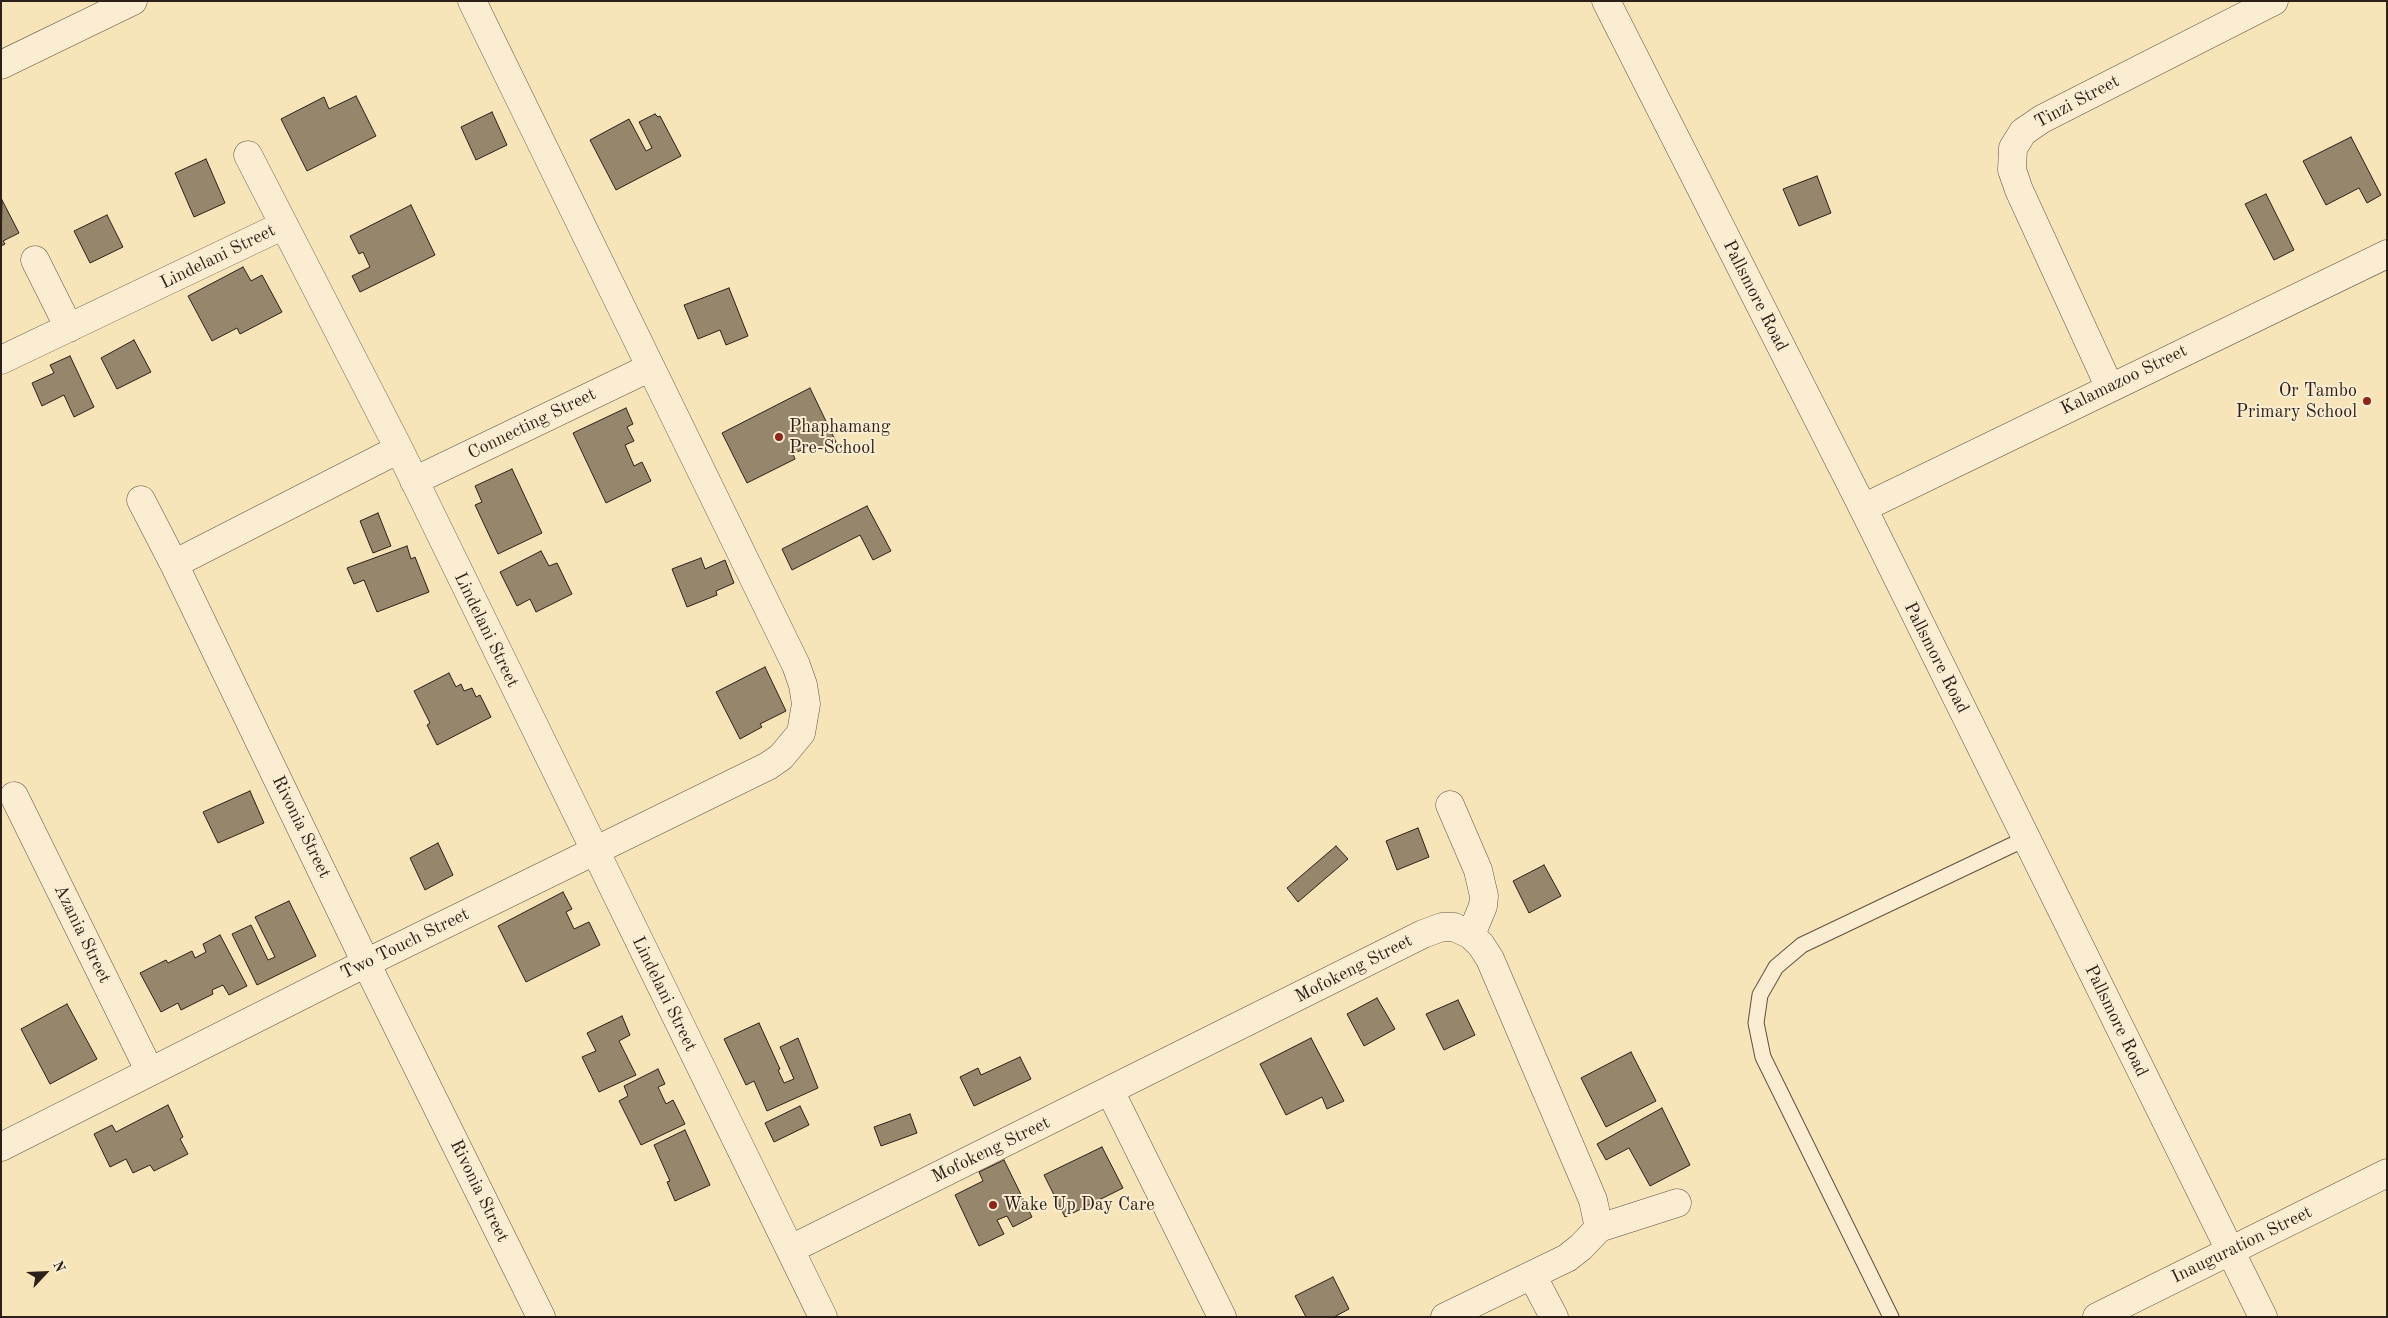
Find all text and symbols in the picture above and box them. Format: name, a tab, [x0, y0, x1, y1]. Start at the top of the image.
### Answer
street label: Tinzi Street	[2031, 71, 2123, 133]
street label: Lindelani Street	[157, 220, 279, 294]
street label: Pallsmore Road	[1718, 237, 1792, 355]
street label: Kalamazoo Street	[2057, 340, 2191, 420]
place label: Or Tambo Primary School	[2236, 380, 2357, 422]
street label: Connecting Street	[464, 384, 600, 464]
marker: Or Tambo Primary School	[2361, 395, 2373, 407]
place label: Phaphamang Pre-School	[789, 416, 891, 458]
marker: Phaphamang Pre-School	[773, 431, 785, 443]
street label: Lindelani Street	[449, 569, 523, 691]
street label: Pallsmore Road	[1899, 599, 1973, 717]
street label: Rivonia Street	[267, 772, 335, 882]
street label: Azania Street	[49, 881, 115, 987]
street label: Two Touch Street	[337, 904, 473, 984]
street label: Mofokeng Street	[1292, 930, 1416, 1008]
street label: Lindelani Street	[627, 933, 701, 1055]
street label: Pallsmore Road	[2080, 961, 2152, 1081]
street label: Mofokeng Street	[928, 1112, 1054, 1188]
street label: Rivonia Street	[445, 1136, 513, 1246]
place label: Wake Up Day Care	[1003, 1194, 1155, 1216]
marker: Wake Up Day Care	[987, 1199, 999, 1211]
street label: Inauguration Street	[2168, 1202, 2316, 1288]
north arrow	[20, 1248, 70, 1298]
text: N	[50, 1259, 67, 1274]

